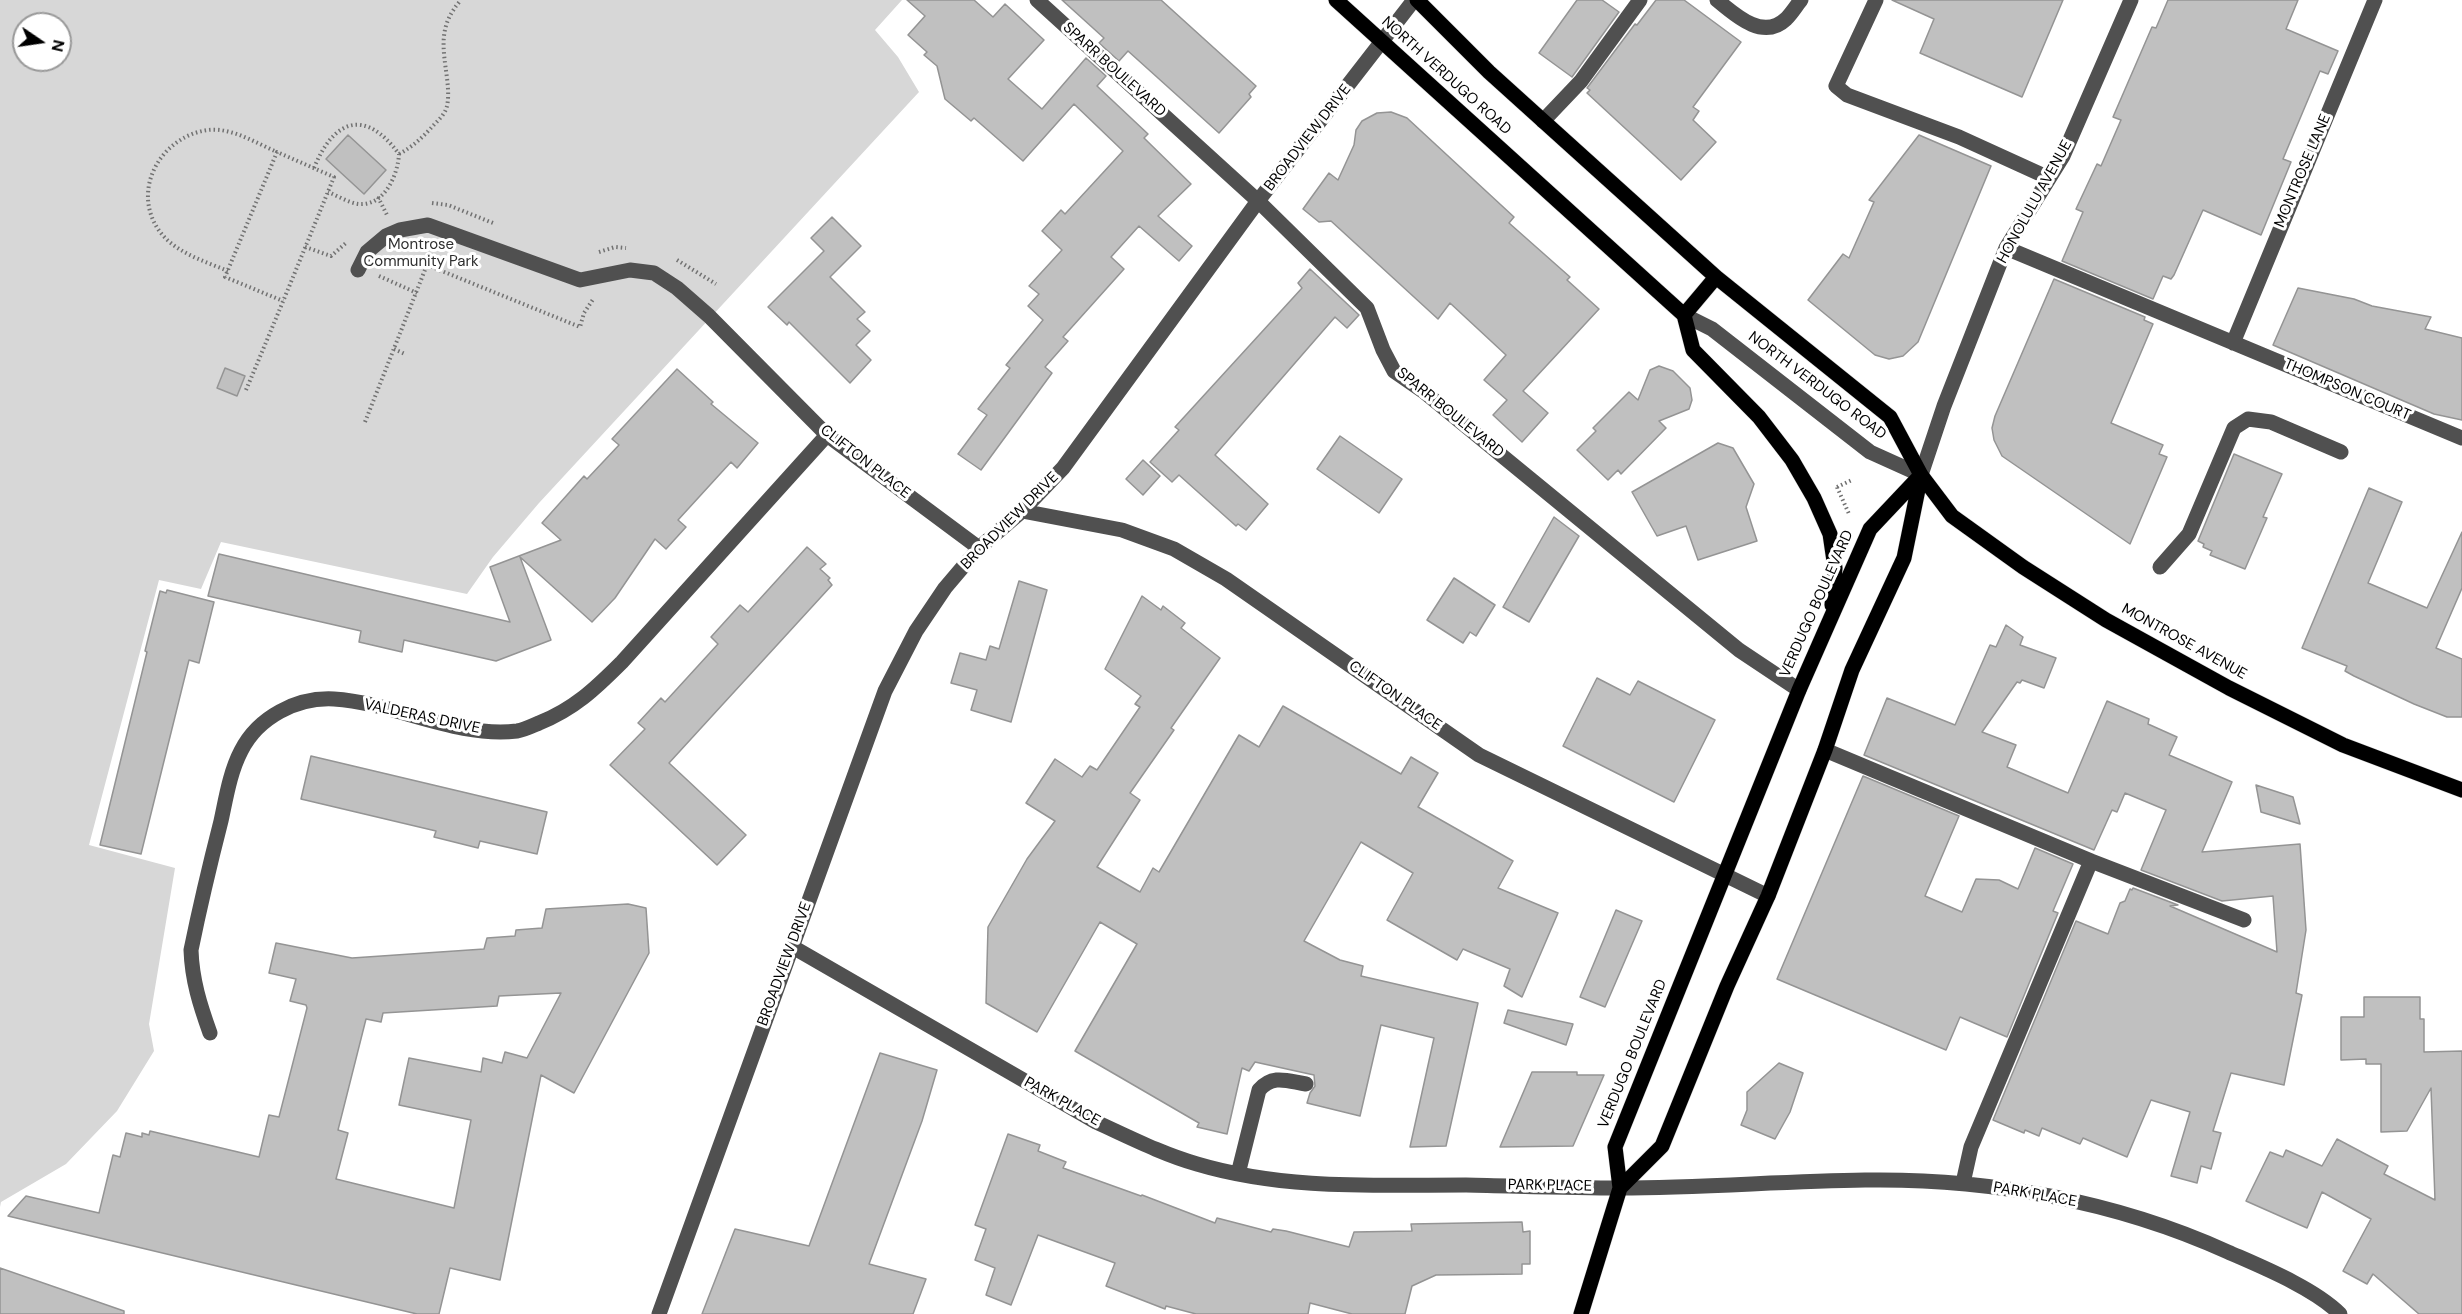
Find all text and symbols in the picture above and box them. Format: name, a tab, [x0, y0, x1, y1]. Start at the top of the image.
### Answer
north arrow	[12, 12, 72, 72]
street label: NORTH VERDUGO ROAD	[1378, 13, 1514, 139]
street label: SPARR BOULEVARD	[1059, 19, 1169, 121]
text: N	[47, 38, 70, 54]
street label: BROADVIEW DRIVE	[1261, 81, 1355, 195]
street label: MONTROSE LANE	[2271, 112, 2335, 230]
street label: HONOLULU AVENUE	[1994, 137, 2076, 267]
park label: Montrose Community Park	[363, 236, 479, 271]
street label: NORTH VERDUGO ROAD	[1744, 328, 1890, 444]
street label: THOMPSON COURT	[2281, 355, 2413, 425]
street label: SPARR BOULEVARD	[1393, 364, 1507, 462]
street label: CLIFTON PLACE	[816, 421, 914, 503]
street label: BROADVIEW DRIVE	[958, 469, 1062, 573]
street label: VERDUGO BOULEVARD	[1776, 528, 1858, 680]
street label: MONTROSE AVENUE	[2118, 600, 2250, 684]
street label: CLIFTON PLACE	[1345, 657, 1445, 735]
street label: VALDERAS DRIVE	[362, 696, 482, 738]
street label: BROADVIEW DRIVE	[754, 900, 816, 1028]
street label: VERDUGO BOULEVARD	[1595, 977, 1671, 1131]
street label: PARK PLACE	[1021, 1074, 1103, 1130]
street label: PARK PLACE	[1508, 1176, 1592, 1196]
street label: PARK PLACE	[1992, 1179, 2078, 1211]

